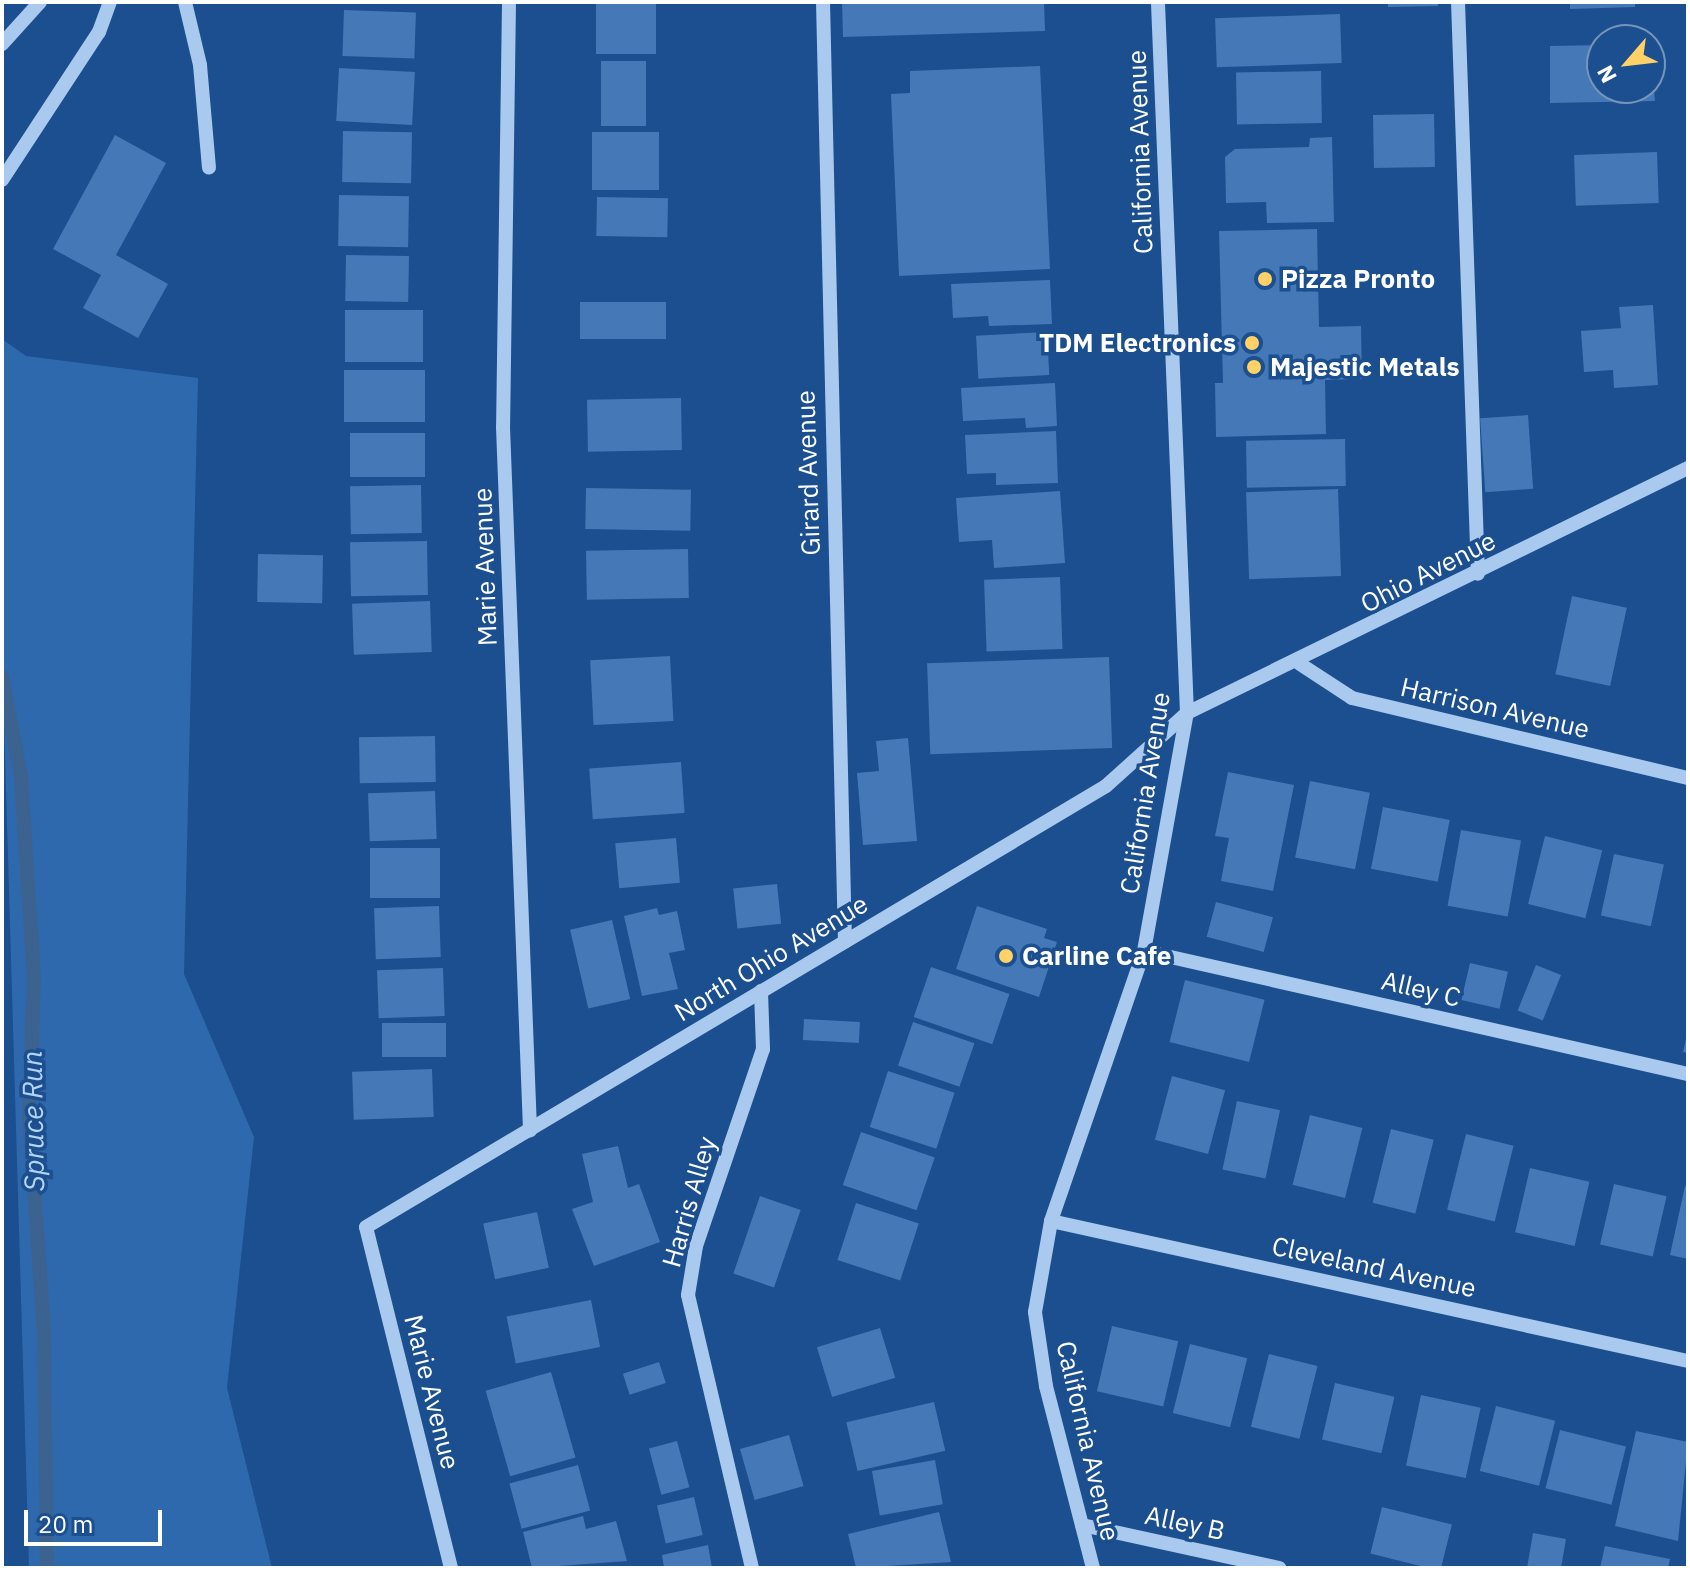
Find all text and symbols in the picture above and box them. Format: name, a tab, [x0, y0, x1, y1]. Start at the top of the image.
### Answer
north arrow	[1586, 24, 1666, 104]
street label: California Avenue	[1121, 49, 1159, 255]
text: N	[1590, 61, 1623, 88]
place label: Pizza Pronto	[1281, 263, 1435, 295]
marker: Pizza Pronto	[1256, 270, 1274, 288]
place label: TDM Electronics	[1039, 327, 1236, 359]
marker: TDM Electronics	[1243, 334, 1261, 352]
place label: Majestic Metals	[1270, 351, 1460, 383]
marker: Majestic Metals	[1245, 358, 1263, 376]
street label: Girard Avenue	[790, 390, 826, 556]
street label: Marie Avenue	[467, 487, 503, 647]
street label: Ohio Avenue	[1355, 525, 1501, 619]
street label: Harrison Avenue	[1398, 671, 1592, 745]
street label: California Avenue	[1114, 690, 1176, 896]
street label: North Ohio Avenue	[669, 888, 873, 1028]
place label: Carline Cafe	[1022, 940, 1171, 972]
marker: Carline Cafe	[997, 947, 1015, 965]
street label: Alley C	[1378, 965, 1464, 1013]
water label: Spruce Run	[15, 1050, 51, 1192]
street label: Harris Alley	[655, 1133, 723, 1271]
street label: Cleveland Avenue	[1269, 1230, 1479, 1304]
street label: Marie Avenue	[398, 1311, 466, 1473]
street label: California Avenue	[1050, 1338, 1126, 1544]
scale bar	[28, 1494, 166, 1544]
street label: Alley B	[1142, 1499, 1228, 1547]
text: 20 m	[38, 1508, 93, 1540]

